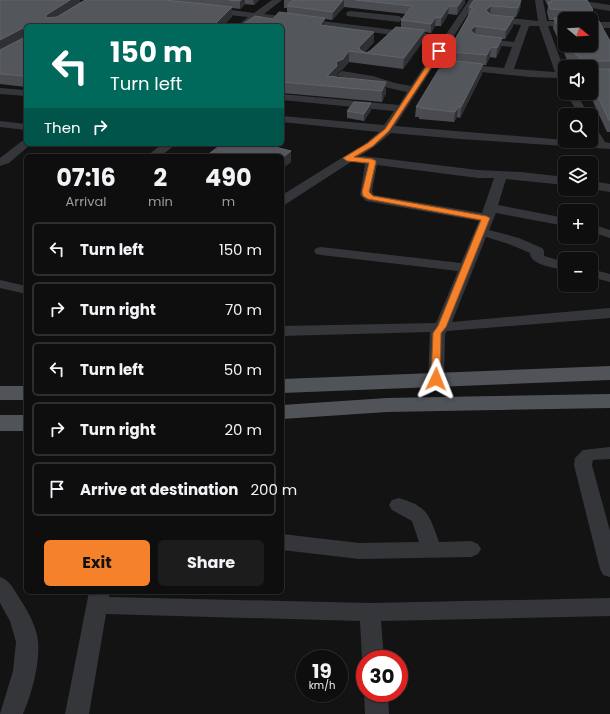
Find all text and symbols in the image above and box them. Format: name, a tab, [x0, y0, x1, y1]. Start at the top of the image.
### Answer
north arrow	[558, 12, 598, 52]
map controls	[558, 12, 598, 292]
text: 150 m	[110, 33, 193, 72]
pin	[422, 34, 456, 68]
icon: left	[44, 40, 96, 92]
icon: arrive	[428, 40, 450, 62]
button: sound	[558, 60, 598, 100]
text: Turn left	[110, 71, 182, 96]
button: search	[558, 108, 598, 148]
icon: right	[89, 116, 111, 138]
text: Then	[44, 117, 81, 138]
button: layers	[558, 156, 598, 196]
text: 07:16	[56, 161, 116, 194]
text: 2	[154, 161, 167, 194]
text: 490	[205, 161, 252, 194]
text: Arrival	[66, 192, 106, 211]
text: min	[148, 192, 173, 211]
text: m	[222, 192, 235, 211]
button: +	[558, 204, 598, 244]
icon: left	[46, 238, 68, 260]
text: Turn left	[80, 239, 144, 260]
text: 150 m	[219, 239, 262, 260]
button: −	[558, 252, 598, 292]
icon: right	[46, 298, 68, 320]
text: Turn right	[80, 299, 156, 320]
text: 70 m	[225, 299, 262, 320]
icon: left	[46, 358, 68, 380]
position arrow	[415, 358, 457, 400]
text: Turn left	[80, 359, 144, 380]
text: 50 m	[224, 359, 262, 380]
icon: right	[46, 418, 68, 440]
text: Turn right	[80, 419, 156, 440]
text: 20 m	[224, 419, 262, 440]
icon: arrive	[46, 478, 68, 500]
text: Arrive at destination	[80, 479, 238, 500]
text: 200 m	[250, 479, 297, 500]
button: Exit	[44, 540, 150, 586]
button: Share	[158, 540, 264, 586]
speed limit sign: 30	[356, 650, 408, 702]
text: 19	[312, 657, 332, 685]
text: km/h	[309, 678, 335, 693]

